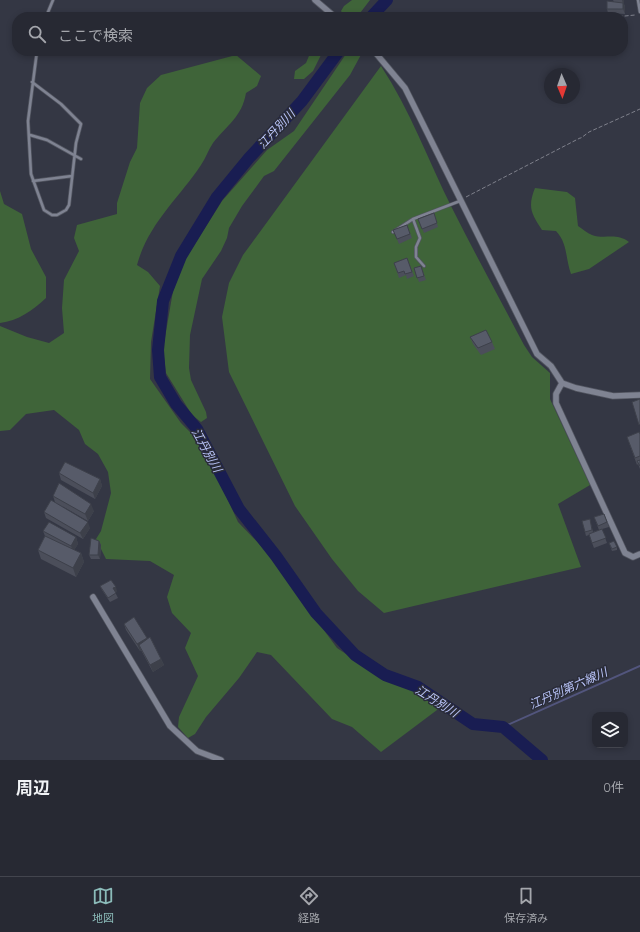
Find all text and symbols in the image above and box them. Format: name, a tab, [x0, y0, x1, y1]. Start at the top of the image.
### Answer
search box	[12, 12, 628, 56]
icon: search	[26, 23, 48, 45]
text: ここで検索	[58, 26, 133, 45]
north arrow	[544, 68, 580, 104]
water label: 江丹別川	[254, 105, 299, 152]
water label: 江丹別川	[189, 425, 226, 476]
water label: 江丹別第六線川	[527, 663, 611, 712]
water label: 江丹別川	[413, 682, 463, 721]
map controls	[592, 712, 628, 748]
button: layers	[592, 712, 628, 748]
text: 周辺	[16, 777, 50, 798]
text: 0件	[603, 779, 624, 795]
tab: 地図	[92, 885, 114, 925]
tab: 経路	[298, 885, 320, 925]
tab: 保存済み	[504, 885, 548, 925]

